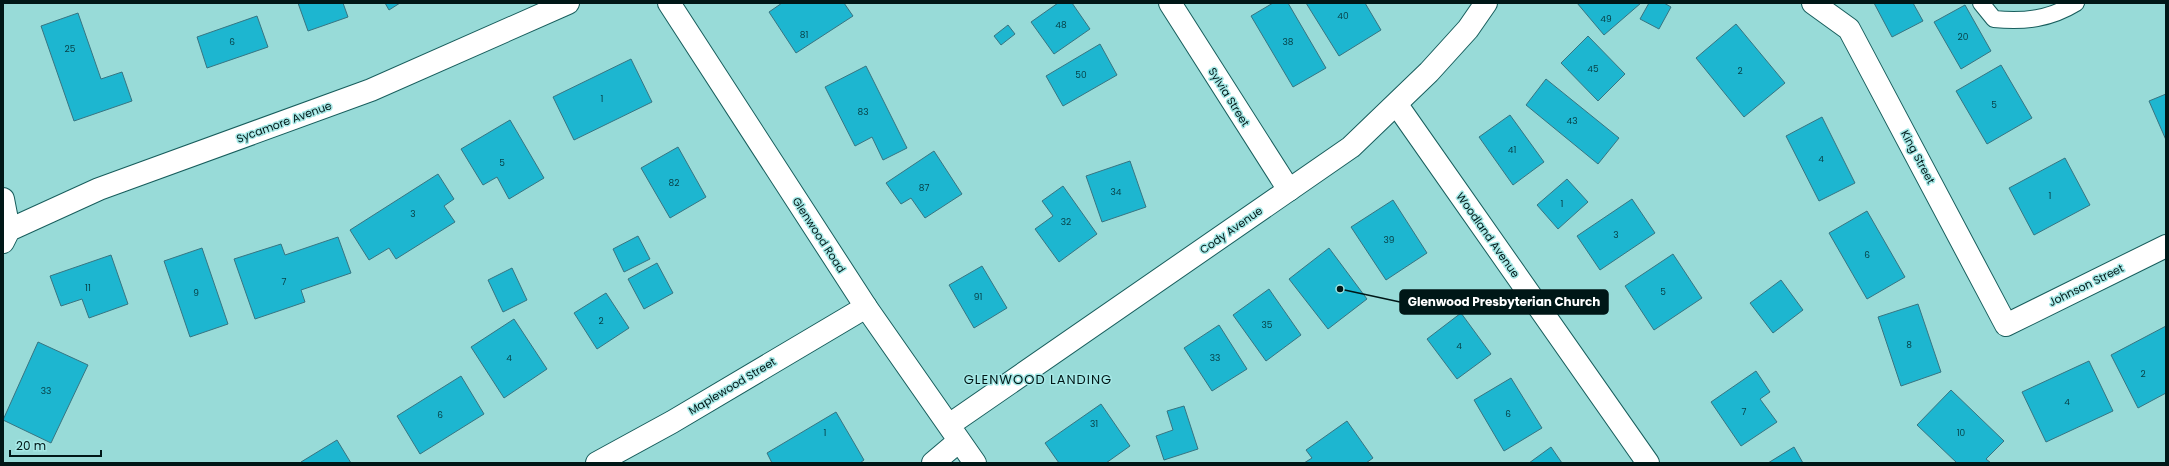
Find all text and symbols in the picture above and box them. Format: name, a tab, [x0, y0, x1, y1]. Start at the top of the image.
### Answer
house number: 40	[1337, 10, 1349, 22]
house number: 49	[1600, 13, 1612, 25]
house number: 48	[1055, 19, 1067, 31]
house number: 81	[800, 29, 808, 41]
house number: 20	[1958, 31, 1969, 43]
house number: 6	[229, 36, 235, 48]
house number: 38	[1283, 36, 1294, 48]
house number: 25	[65, 43, 76, 55]
house number: 45	[1587, 63, 1599, 75]
street label: Sylvia Street	[1205, 64, 1253, 130]
house number: 2	[1737, 65, 1743, 77]
house number: 50	[1075, 69, 1087, 81]
house number: 1	[601, 93, 604, 105]
street label: Sycamore Avenue	[234, 97, 334, 147]
house number: 5	[1991, 99, 1997, 111]
house number: 83	[858, 106, 868, 118]
house number: 43	[1567, 115, 1577, 127]
street label: King Street	[1897, 127, 1939, 187]
house number: 41	[1508, 144, 1516, 156]
house number: 4	[1818, 153, 1824, 165]
house number: 5	[499, 157, 505, 169]
house number: 82	[669, 177, 679, 189]
house number: 87	[919, 182, 929, 194]
house number: 34	[1111, 186, 1122, 198]
street label: Woodland Avenue	[1452, 189, 1524, 281]
house number: 1	[2049, 190, 2052, 202]
street label: Glenwood Road	[789, 194, 849, 276]
house number: 1	[1561, 198, 1564, 210]
street label: Cody Avenue	[1196, 202, 1266, 258]
house number: 3	[410, 208, 416, 220]
house number: 32	[1061, 216, 1071, 228]
house number: 3	[1613, 229, 1619, 241]
house number: 39	[1384, 234, 1395, 246]
house number: 6	[1864, 249, 1870, 261]
street label: Johnson Street	[2046, 260, 2126, 310]
house number: 7	[282, 276, 287, 288]
house number: 11	[85, 282, 91, 294]
house number: 5	[1660, 286, 1666, 298]
house number: 9	[193, 287, 199, 299]
callout: Glenwood Presbyterian Church	[1400, 290, 1608, 314]
house number: 91	[974, 291, 982, 303]
text: Glenwood Presbyterian Church	[1408, 293, 1600, 310]
house number: 2	[598, 315, 604, 327]
house number: 35	[1262, 319, 1273, 331]
house number: 8	[1906, 339, 1912, 351]
house number: 4	[1456, 340, 1462, 352]
house number: 4	[506, 352, 512, 364]
house number: 33	[1210, 352, 1220, 364]
street label: Maplewood Street	[685, 354, 779, 418]
house number: 2	[2140, 368, 2146, 380]
district label: GLENWOOD LANDING	[964, 370, 1112, 389]
house number: 33	[41, 385, 51, 397]
house number: 4	[2064, 396, 2070, 408]
house number: 7	[1742, 406, 1747, 418]
house number: 6	[1505, 408, 1511, 420]
house number: 6	[437, 409, 443, 421]
house number: 31	[1090, 418, 1098, 430]
house number: 1	[824, 427, 827, 439]
house number: 10	[1957, 427, 1966, 439]
scale bar	[10, 432, 101, 458]
text: 20 m	[16, 437, 46, 454]

